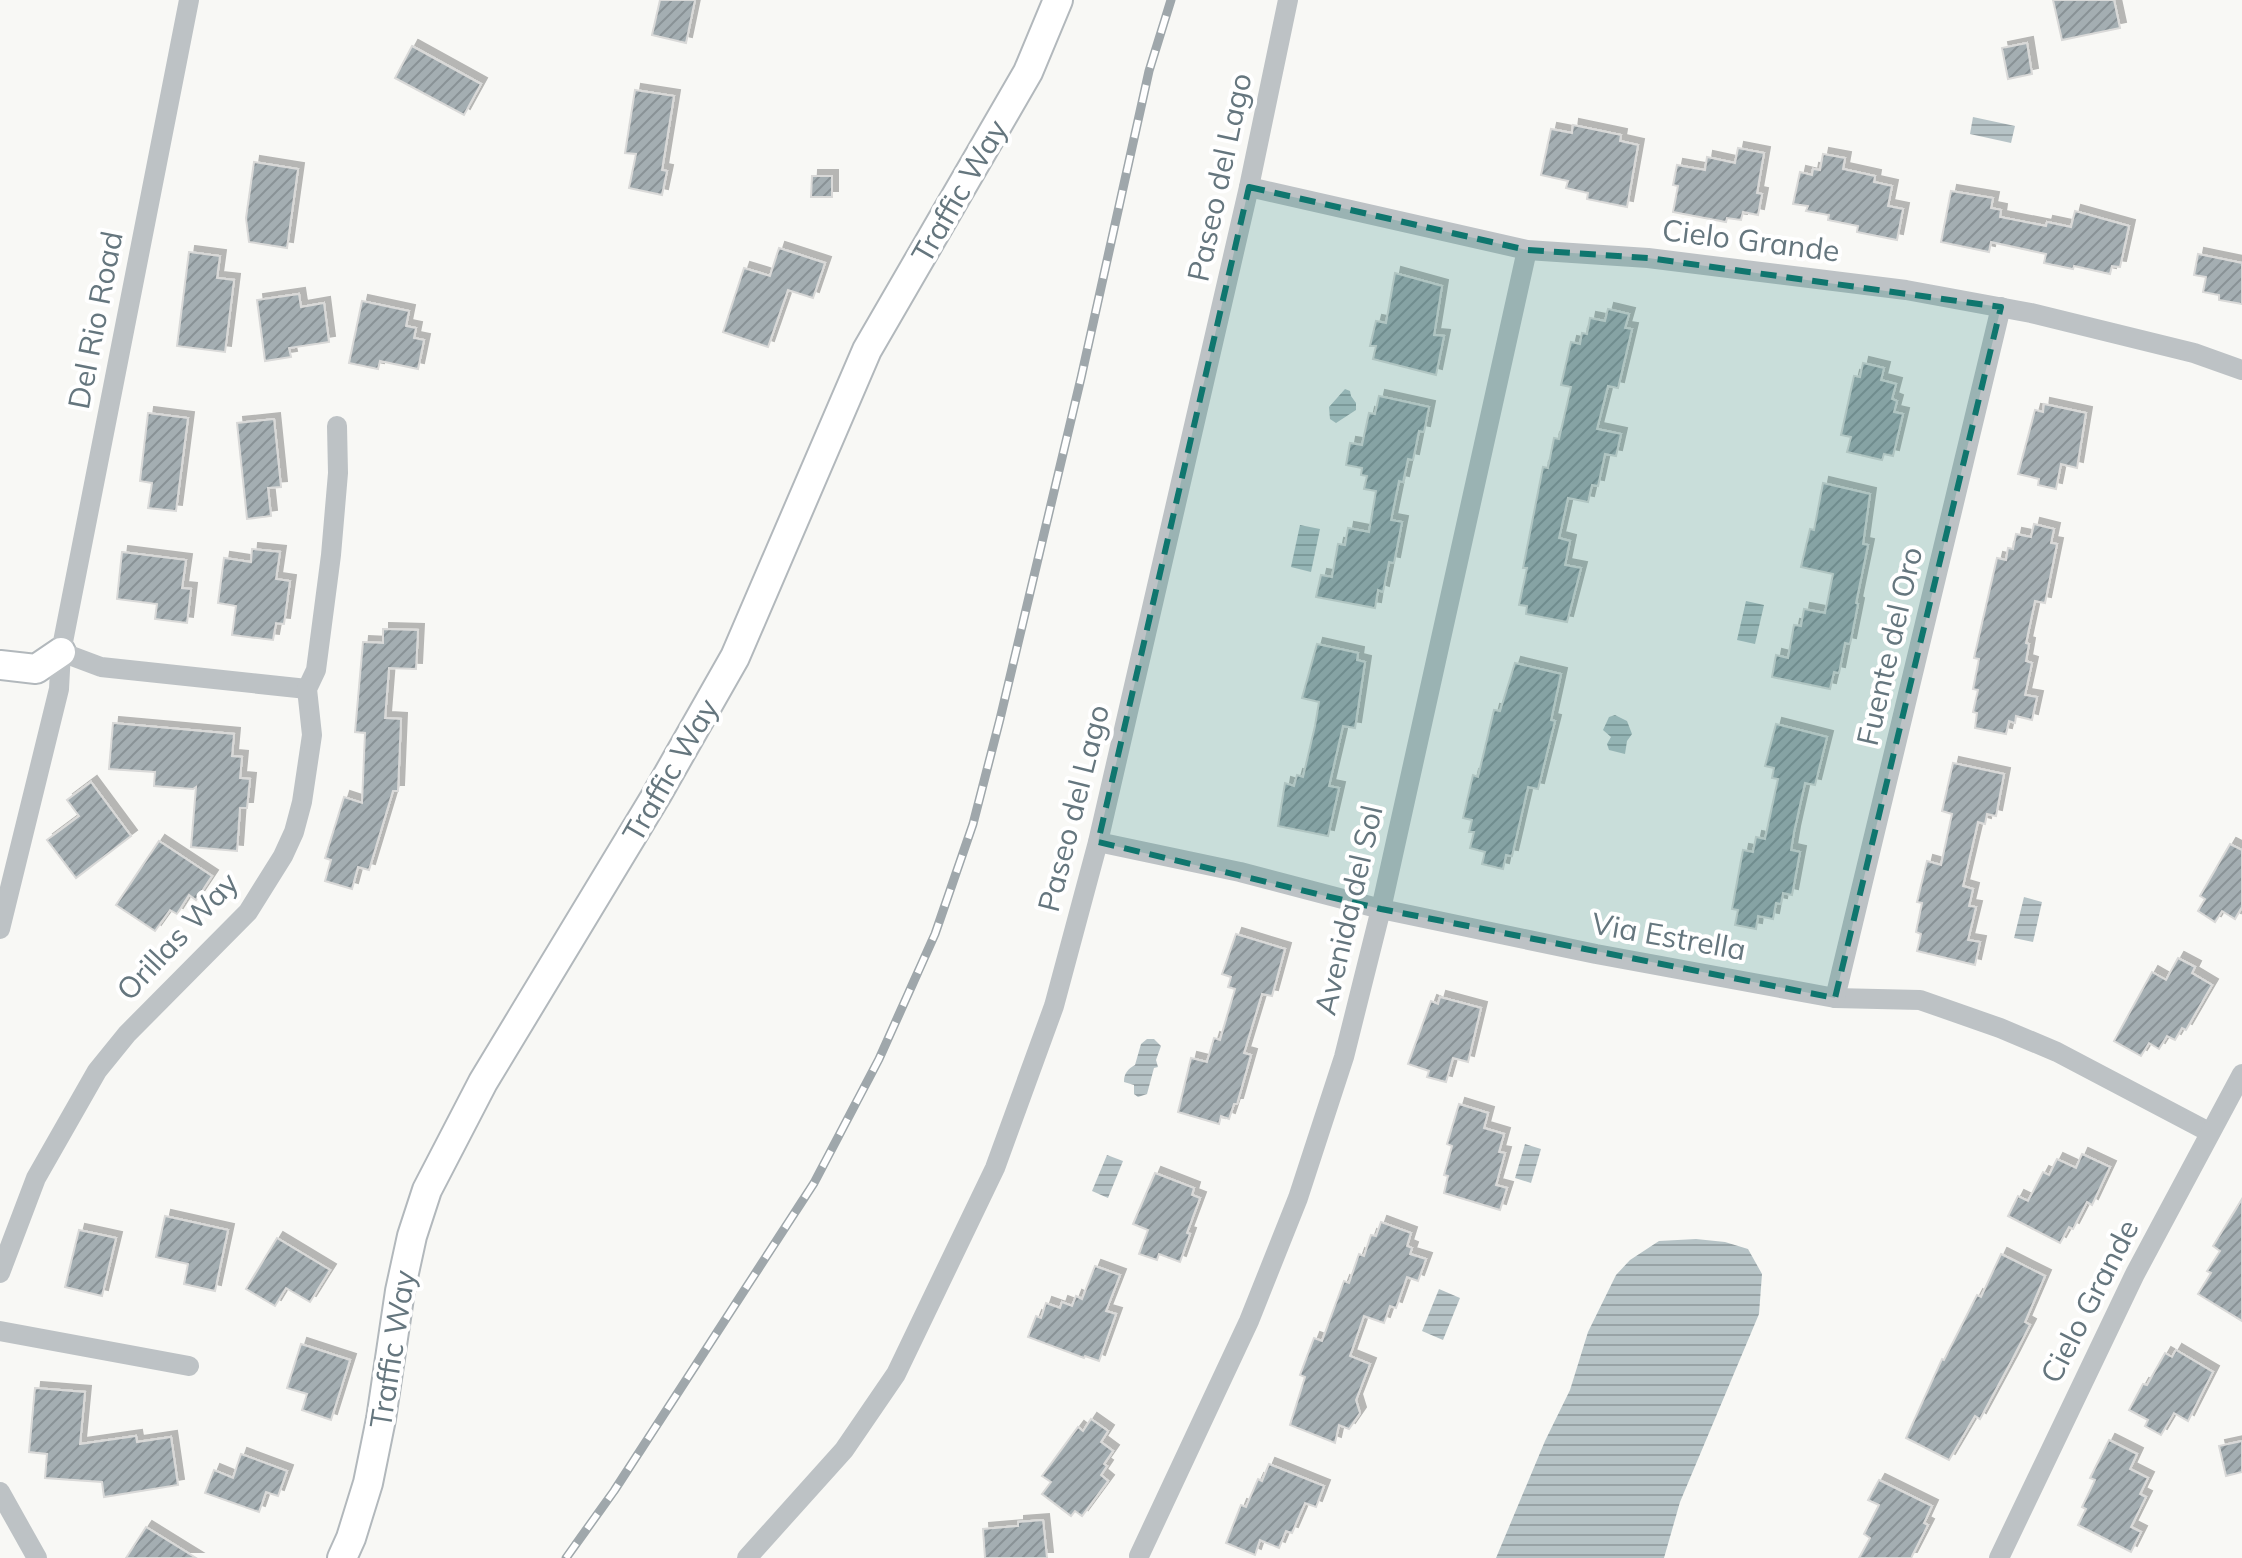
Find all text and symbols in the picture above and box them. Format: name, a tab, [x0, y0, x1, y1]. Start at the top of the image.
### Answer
street label: Paseo del Lago	[1178, 69, 1260, 285]
street label: Traffic Way	[903, 112, 1015, 270]
street label: Cielo Grande	[1660, 210, 1842, 270]
street label: Del Rio Road	[59, 228, 131, 412]
street label: Fuente del Oro	[1848, 543, 1930, 749]
street label: Traffic Way	[614, 691, 726, 849]
street label: Paseo del Lago	[1029, 701, 1117, 915]
street label: Avenida del Sol	[1305, 801, 1391, 1019]
street label: Orillas Way	[108, 864, 246, 1008]
street label: Via Estrella	[1589, 904, 1749, 968]
street label: Cielo Grande	[2032, 1213, 2146, 1389]
street label: Traffic Way	[361, 1267, 423, 1431]

